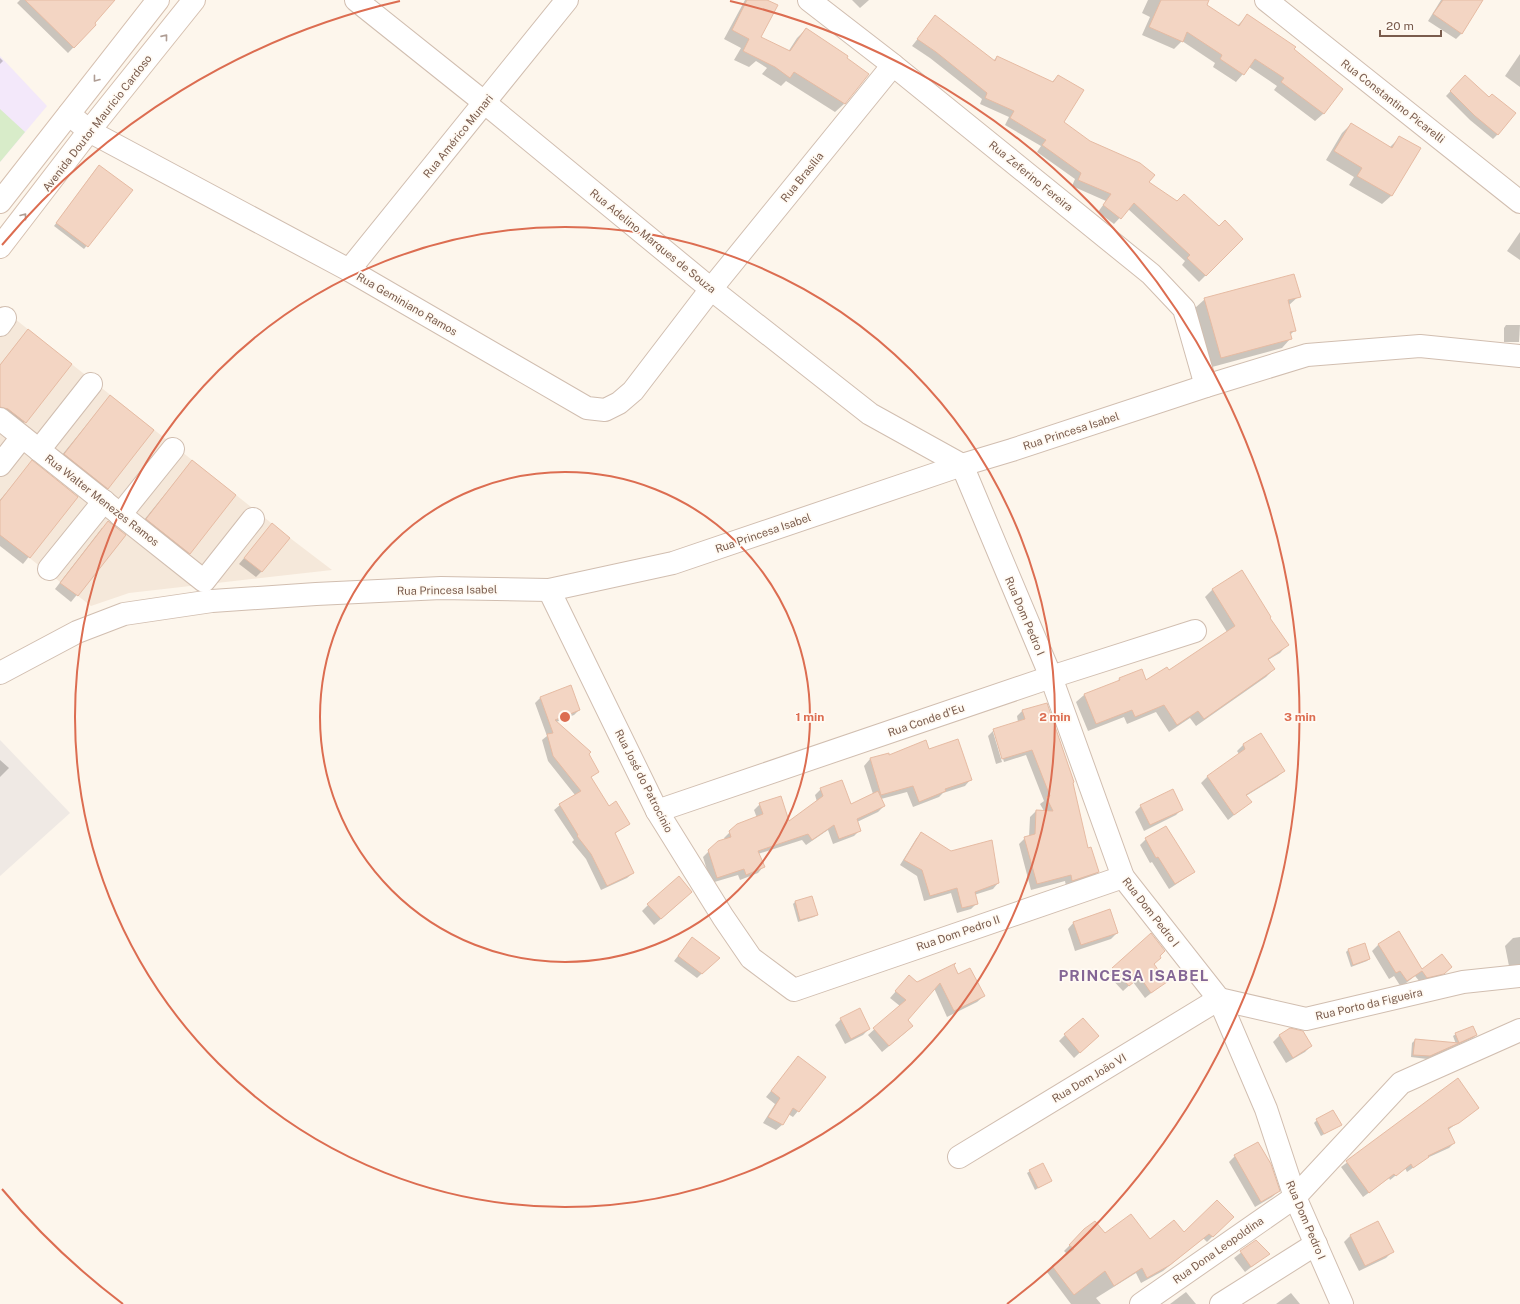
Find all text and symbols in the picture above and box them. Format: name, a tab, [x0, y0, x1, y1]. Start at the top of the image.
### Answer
scale bar	[1380, 12, 1441, 38]
text: 20 m	[1386, 19, 1414, 33]
one-way arrow	[160, 34, 167, 41]
street label: Avenida Doutor Maurício Cardoso	[40, 52, 154, 194]
street label: Rua Constantino Picarelli	[1339, 57, 1447, 145]
one-way arrow	[94, 74, 101, 81]
street label: Rua Américo Munari	[421, 92, 495, 180]
street label: Rua Zeferino Fereira	[987, 139, 1075, 213]
street label: Rua Brasília	[778, 150, 826, 204]
street label: Rua Adelino Marques de Souza	[588, 187, 718, 295]
one-way arrow	[19, 213, 26, 220]
street label: Rua Geminiano Ramos	[355, 270, 460, 338]
street label: Rua Princesa Isabel	[1021, 410, 1121, 452]
street label: Rua Walter Menezes Ramos	[43, 452, 162, 548]
street label: Rua Princesa Isabel	[714, 511, 812, 555]
street label: Rua Dom Pedro I	[1003, 575, 1047, 657]
street label: Rua Princesa Isabel	[397, 583, 497, 597]
street label: Rua Conde d'Eu	[886, 701, 966, 739]
centre of rings	[558, 710, 572, 724]
text: 1 min	[796, 710, 824, 724]
text: 2 min	[1039, 710, 1071, 724]
text: 3 min	[1284, 710, 1316, 724]
street label: Rua José do Patrocínio	[613, 727, 675, 835]
street label: Rua Dom Pedro I	[1120, 875, 1182, 949]
street label: Rua Dom Pedro II	[915, 913, 1001, 953]
district label: PRINCESA ISABEL	[1059, 967, 1209, 984]
street label: Rua Porto da Figueira	[1314, 986, 1424, 1022]
street label: Rua Dom João VI	[1050, 1051, 1128, 1105]
street label: Rua Dom Pedro I	[1284, 1179, 1328, 1261]
street label: Rua Dona Leopoldina	[1170, 1214, 1266, 1286]

